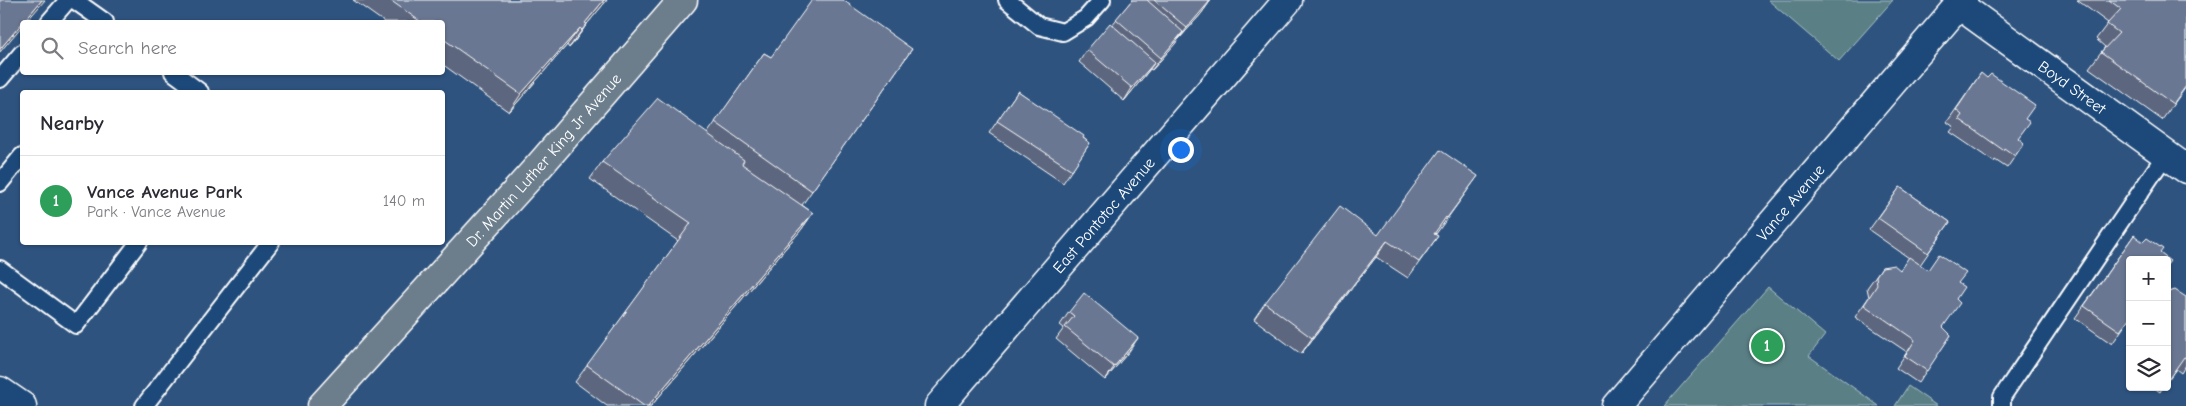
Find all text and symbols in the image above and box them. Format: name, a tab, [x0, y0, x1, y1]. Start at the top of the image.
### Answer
search box	[20, 20, 445, 75]
icon: search	[38, 34, 66, 62]
text: Search here	[78, 37, 177, 59]
street label: Boyd Street	[2035, 57, 2110, 119]
street label: Dr. Martin Luther King Jr Avenue	[463, 70, 625, 251]
text: Nearby	[40, 111, 104, 135]
your location	[1168, 137, 1194, 163]
street label: East Pontotoc Avenue	[1049, 154, 1159, 277]
street label: Vance Avenue	[1753, 161, 1828, 245]
text: Vance Avenue Park	[87, 181, 242, 203]
text: 1	[53, 192, 59, 210]
text: 140 m	[383, 192, 425, 210]
text: Park · Vance Avenue	[87, 203, 226, 221]
map controls	[2126, 256, 2171, 391]
button: +	[2126, 256, 2171, 301]
button: −	[2126, 301, 2171, 346]
pin: 1	[1751, 327, 1783, 365]
button: layers	[2126, 346, 2171, 391]

